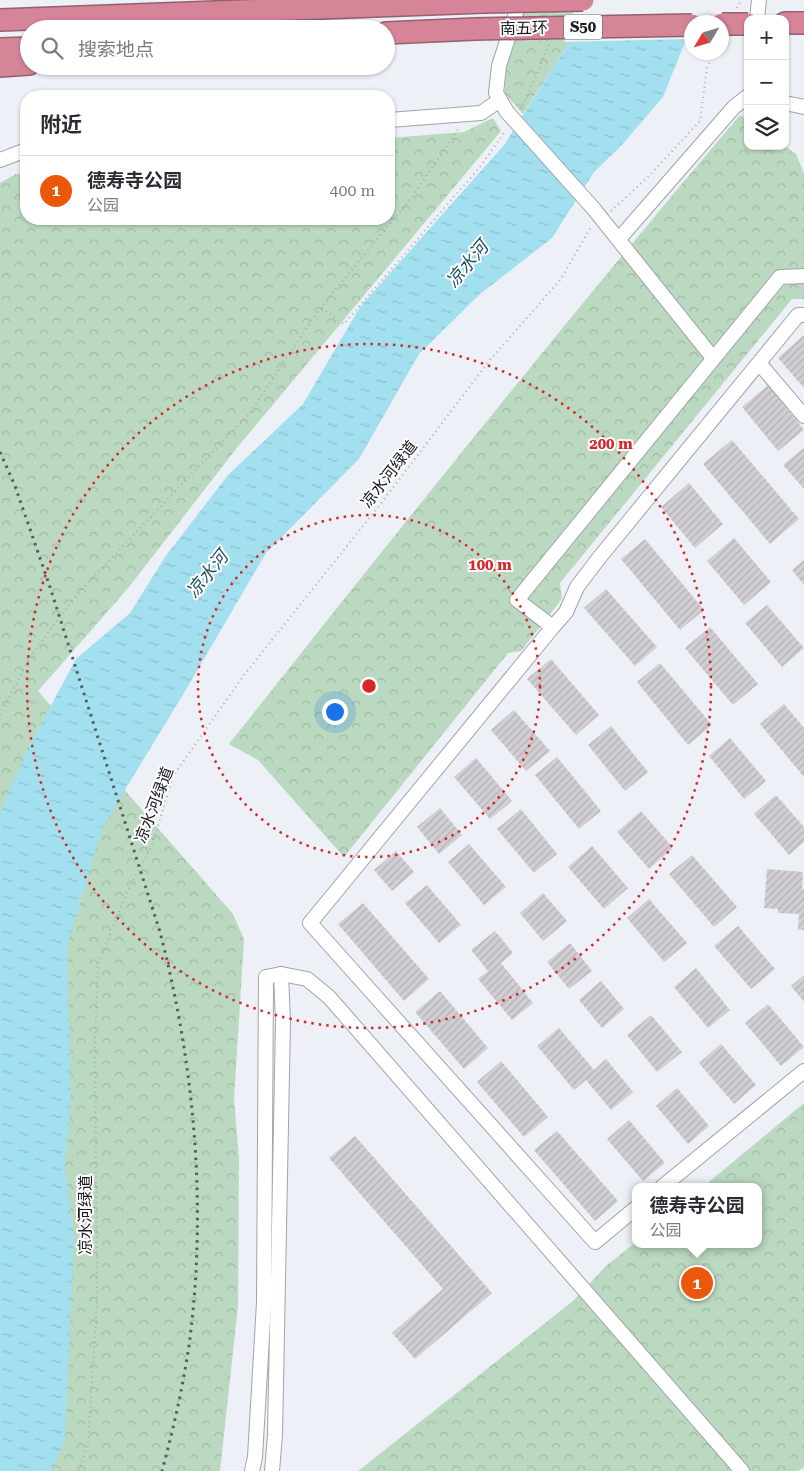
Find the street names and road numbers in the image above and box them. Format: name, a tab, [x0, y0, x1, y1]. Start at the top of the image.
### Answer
road number: S50	[564, 15, 602, 40]
street label: 南五环	[500, 18, 548, 38]
street label: 凉水河绿道	[357, 437, 421, 511]
street label: 凉水河绿道	[131, 764, 177, 846]
street label: 凉水河绿道	[76, 1175, 95, 1255]

